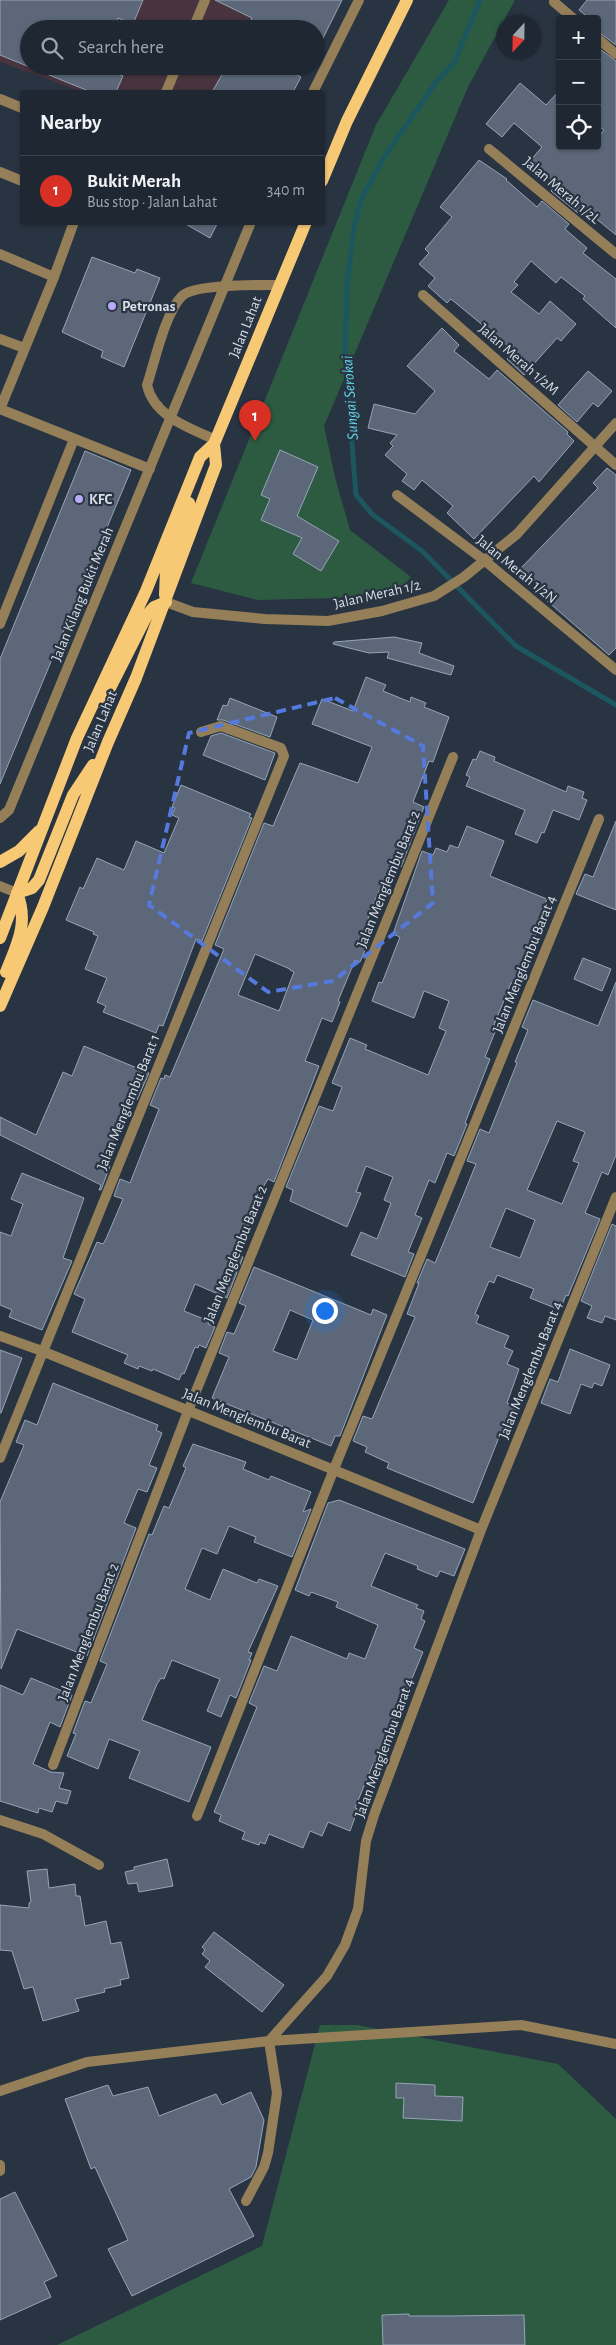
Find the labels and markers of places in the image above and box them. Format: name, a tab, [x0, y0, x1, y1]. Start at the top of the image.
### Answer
place label: Petronas	[122, 299, 176, 314]
marker: Petronas	[106, 300, 118, 312]
pin: 1	[239, 400, 271, 441]
place label: KFC	[89, 492, 113, 507]
marker: KFC	[73, 493, 85, 505]

